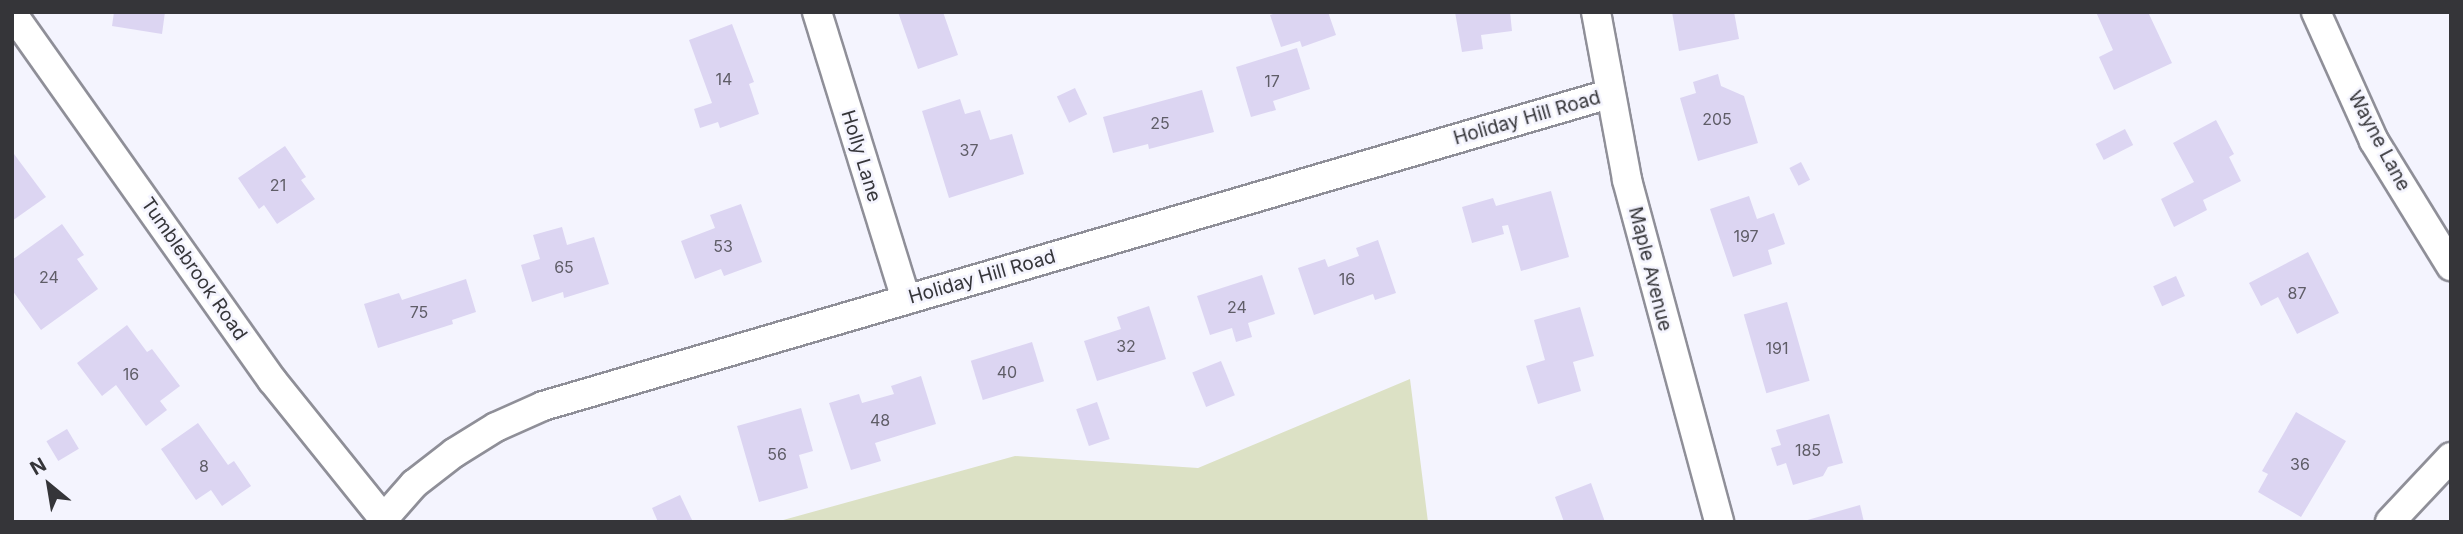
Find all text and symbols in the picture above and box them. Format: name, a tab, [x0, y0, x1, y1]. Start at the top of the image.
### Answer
house number: 14	[716, 69, 732, 89]
house number: 17	[1264, 71, 1280, 91]
street label: Holiday Hill Road	[1451, 86, 1603, 150]
street label: Wayne Lane	[2343, 87, 2415, 195]
street label: Holly Lane	[836, 107, 886, 205]
house number: 205	[1702, 109, 1732, 129]
house number: 25	[1150, 113, 1170, 133]
house number: 37	[960, 140, 978, 160]
house number: 21	[270, 175, 286, 195]
street label: Tumblebrook Road	[136, 193, 252, 345]
street label: Maple Avenue	[1624, 205, 1676, 333]
house number: 197	[1733, 226, 1759, 246]
house number: 53	[713, 236, 733, 256]
street label: Holiday Hill Road	[906, 245, 1058, 309]
house number: 65	[554, 257, 574, 277]
house number: 24	[39, 267, 59, 287]
house number: 16	[1339, 269, 1355, 289]
house number: 87	[2288, 283, 2306, 303]
house number: 24	[1227, 297, 1247, 317]
house number: 75	[410, 302, 428, 322]
house number: 32	[1116, 336, 1136, 356]
house number: 191	[1766, 338, 1788, 358]
house number: 40	[997, 362, 1017, 382]
house number: 16	[123, 364, 139, 384]
house number: 48	[870, 410, 890, 430]
house number: 185	[1795, 440, 1821, 460]
house number: 56	[767, 444, 787, 464]
north arrow	[14, 450, 84, 520]
text: N	[26, 453, 50, 480]
house number: 36	[2290, 454, 2310, 474]
house number: 8	[199, 456, 209, 476]

